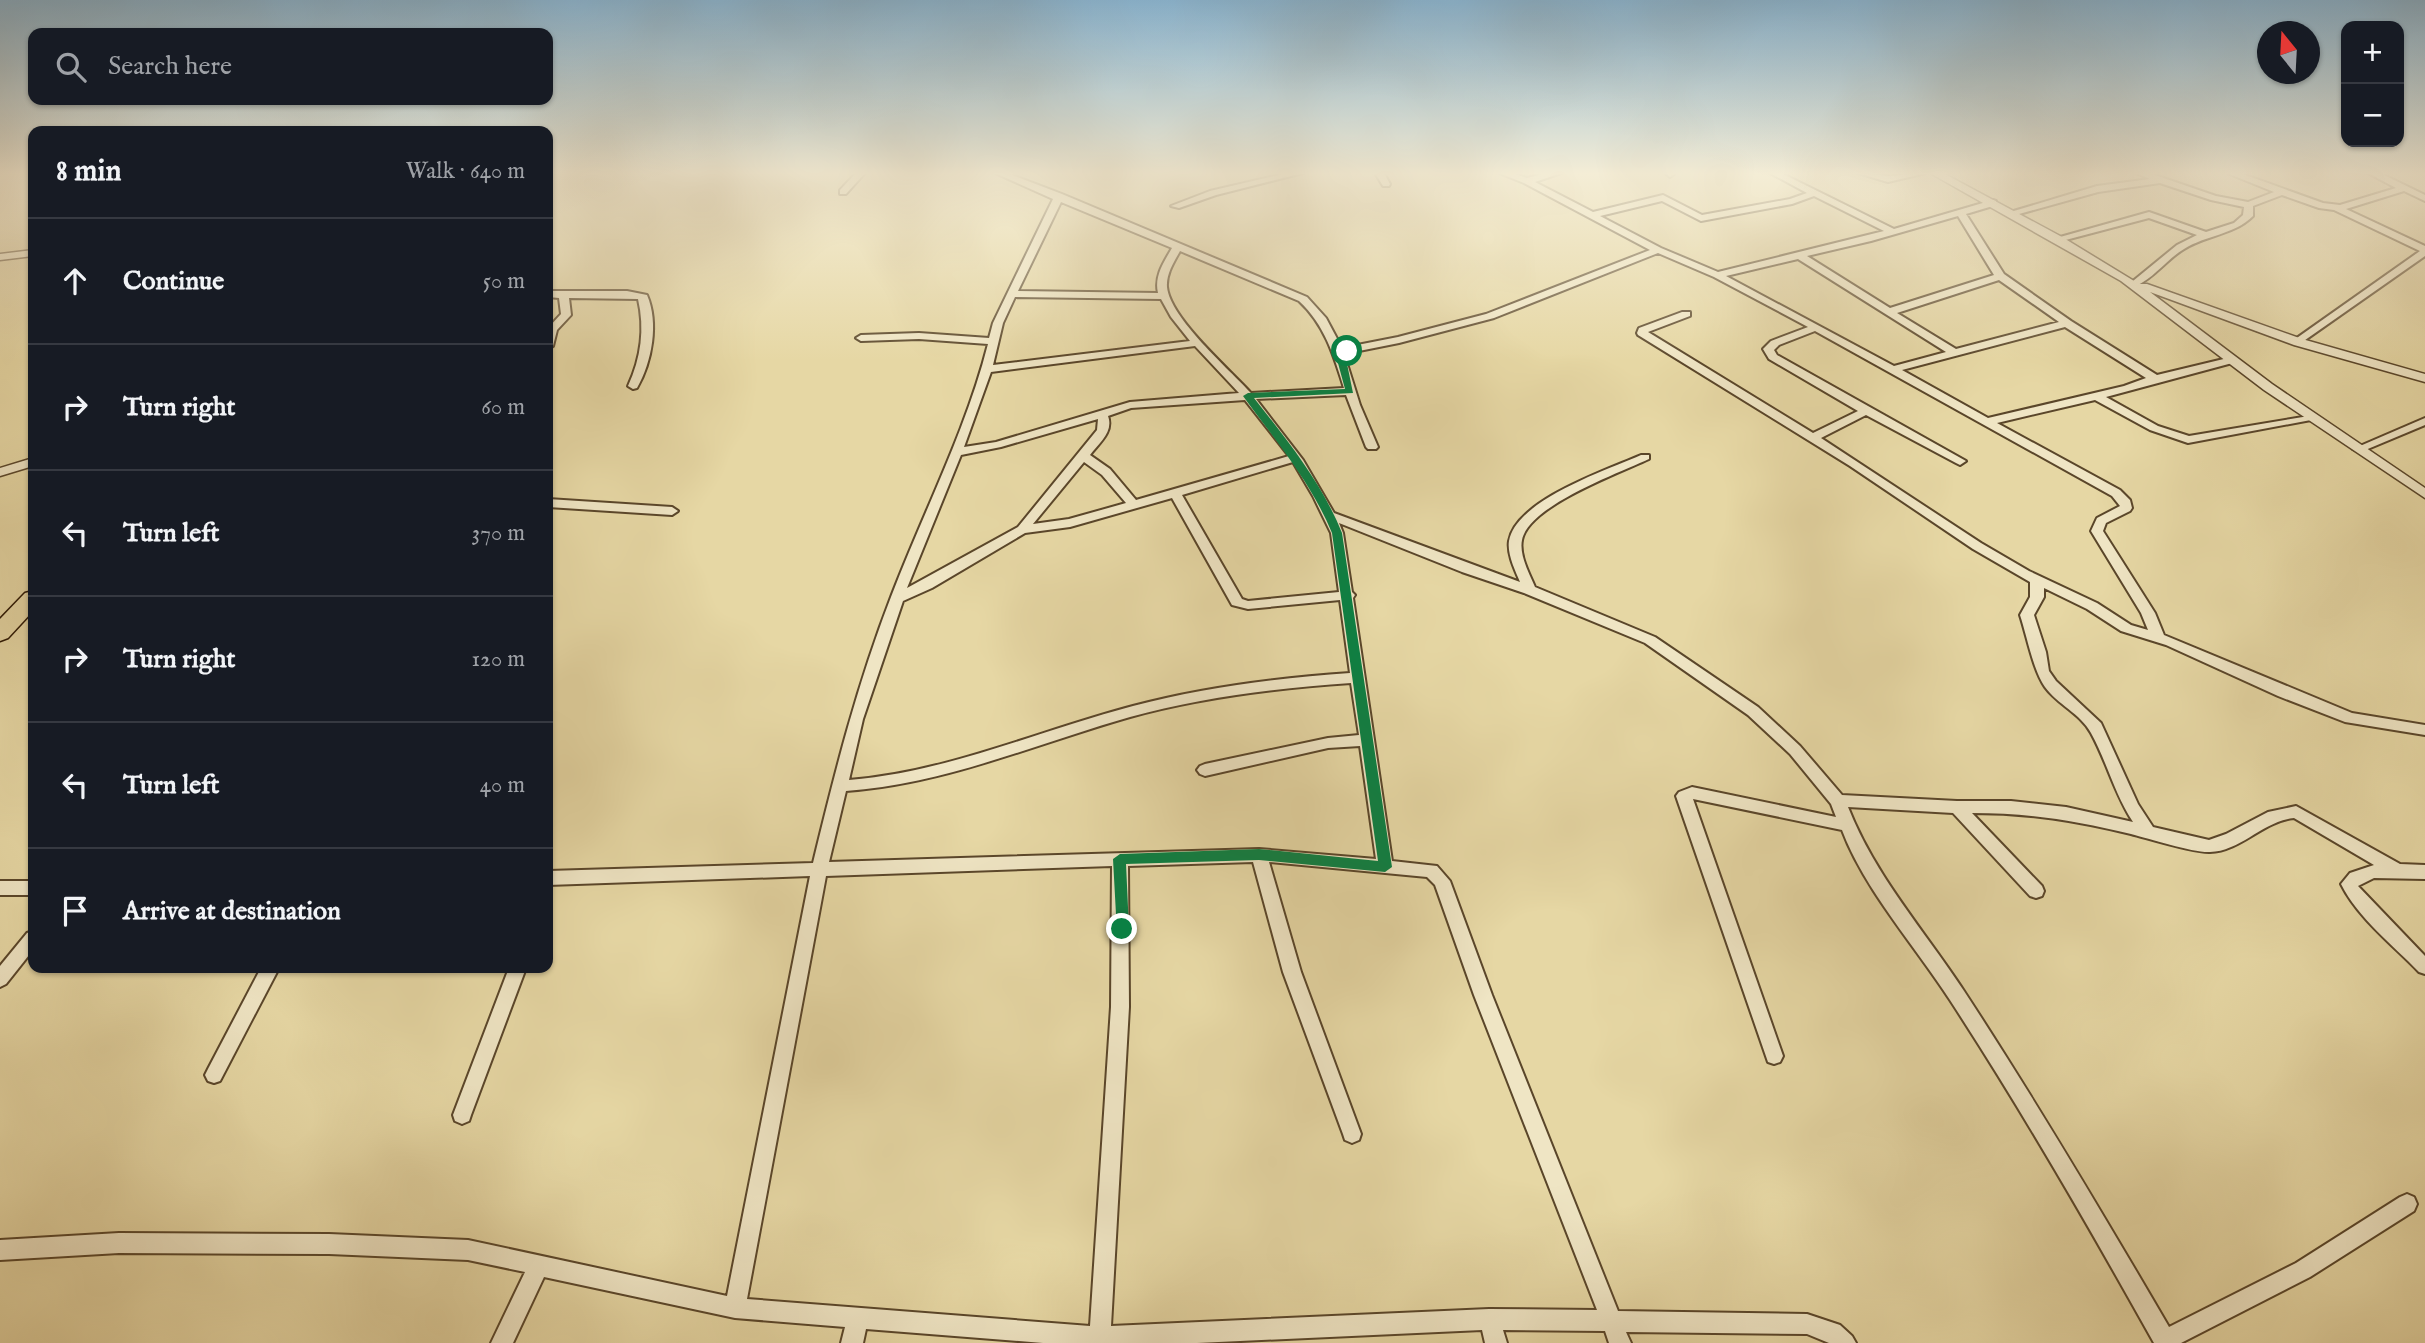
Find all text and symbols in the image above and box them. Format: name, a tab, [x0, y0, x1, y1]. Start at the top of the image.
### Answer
north arrow	[2257, 21, 2320, 84]
map controls	[2341, 21, 2404, 147]
button: +	[2341, 21, 2404, 84]
search box	[28, 28, 553, 105]
icon: search	[52, 48, 90, 86]
text: Search here	[108, 50, 232, 83]
button: −	[2341, 84, 2404, 147]
text: 8 min	[56, 153, 122, 191]
text: Walk · 640 m	[406, 157, 525, 186]
icon: ahead	[56, 262, 94, 300]
text: Continue	[123, 265, 224, 298]
text: 50 m	[483, 267, 525, 296]
route start	[1331, 335, 1362, 366]
icon: right	[56, 388, 94, 426]
text: Turn right	[123, 391, 236, 424]
text: 60 m	[481, 393, 525, 422]
icon: left	[56, 514, 94, 552]
text: Turn left	[123, 517, 220, 550]
text: 370 m	[472, 519, 525, 548]
icon: right	[56, 640, 94, 678]
text: Turn right	[123, 643, 236, 676]
text: 120 m	[472, 645, 525, 674]
icon: left	[56, 766, 94, 804]
text: Turn left	[123, 769, 220, 802]
text: 40 m	[480, 771, 525, 800]
icon: arrive	[56, 892, 94, 930]
text: Arrive at destination	[123, 895, 341, 928]
route end	[1106, 913, 1137, 944]

